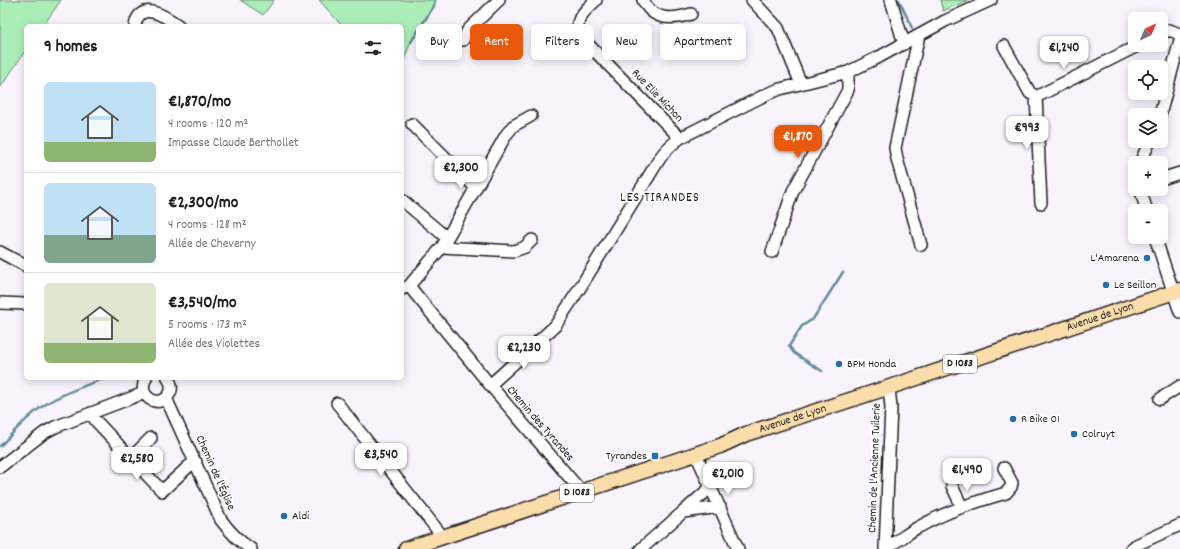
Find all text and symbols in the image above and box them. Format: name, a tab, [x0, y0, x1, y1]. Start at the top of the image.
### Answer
north arrow	[1128, 12, 1168, 52]
map controls	[1128, 12, 1168, 244]
chip: Buy	[416, 24, 462, 60]
chip: Rent	[470, 24, 523, 60]
chip: Filters	[531, 24, 594, 60]
chip: New	[602, 24, 652, 60]
chip: Apartment	[660, 24, 746, 60]
text: 9 homes	[44, 36, 97, 60]
pin: €1,240	[1031, 36, 1097, 70]
icon: filters	[362, 37, 384, 59]
text: €1,240	[1049, 39, 1079, 58]
button: locate	[1128, 60, 1168, 100]
street label: Rue Elie Michon	[627, 66, 687, 127]
text: €1,870/mo	[168, 91, 231, 115]
icon: home	[76, 98, 124, 146]
button: layers	[1128, 108, 1168, 148]
text: 4 rooms · 120 m²	[168, 115, 248, 134]
pin: €993	[1003, 116, 1051, 150]
text: €993	[1015, 119, 1039, 138]
pin: €1,870	[765, 125, 831, 159]
text: €1,870	[783, 128, 813, 147]
text: Impasse Claude Berthollet	[168, 134, 299, 153]
pin: €2,300	[428, 156, 494, 190]
button: +	[1128, 156, 1168, 196]
text: €2,300	[443, 159, 479, 178]
district label: LES TIRANDES	[620, 189, 700, 208]
text: €2,300/mo	[168, 192, 238, 216]
icon: home	[76, 199, 124, 247]
button: −	[1128, 204, 1168, 244]
text: 4 rooms · 128 m²	[168, 216, 246, 235]
text: Allée de Cheverny	[168, 235, 256, 254]
place label: L'Amarena	[1090, 250, 1139, 267]
marker: L'Amarena	[1142, 253, 1152, 263]
place label: Le Seillon	[1114, 277, 1157, 294]
marker: Le Seillon	[1101, 280, 1111, 290]
text: €3,540/mo	[168, 292, 237, 316]
street label: Avenue de Lyon	[1064, 297, 1136, 336]
icon: home	[76, 299, 124, 347]
text: 5 rooms · 173 m²	[168, 316, 247, 335]
text: Allée des Violettes	[168, 335, 260, 354]
pin: €2,230	[491, 336, 557, 370]
text: €2,230	[507, 339, 541, 358]
road number: D 1083	[943, 355, 977, 373]
place label: BPM Honda	[847, 356, 897, 373]
marker: BPM Honda	[834, 359, 844, 369]
street label: Chemin des Tyrandes	[502, 382, 578, 466]
street label: Avenue de Lyon	[757, 400, 829, 438]
street label: Chemin de l'Ancienne Tuilerie	[864, 403, 886, 533]
place label: R Bike 01	[1021, 411, 1060, 428]
marker: R Bike 01	[1008, 414, 1018, 424]
place label: Colruyt	[1082, 426, 1116, 443]
marker: Colruyt	[1069, 429, 1079, 439]
street label: Chemin de l'Église	[191, 433, 239, 513]
pin: €3,540	[348, 443, 414, 477]
text: €3,540	[364, 446, 398, 465]
pin: €2,580	[104, 447, 170, 481]
place label: Tyrandes	[606, 448, 647, 465]
text: €2,580	[120, 450, 154, 469]
marker: Tyrandes	[650, 451, 660, 461]
pin: €1,490	[934, 458, 1000, 492]
text: €1,490	[951, 461, 983, 480]
pin: €2,010	[695, 462, 761, 496]
text: €2,010	[712, 465, 744, 484]
road number: D 1083	[560, 484, 594, 502]
place label: Aldi	[292, 508, 309, 525]
marker: Aldi	[279, 511, 289, 521]

